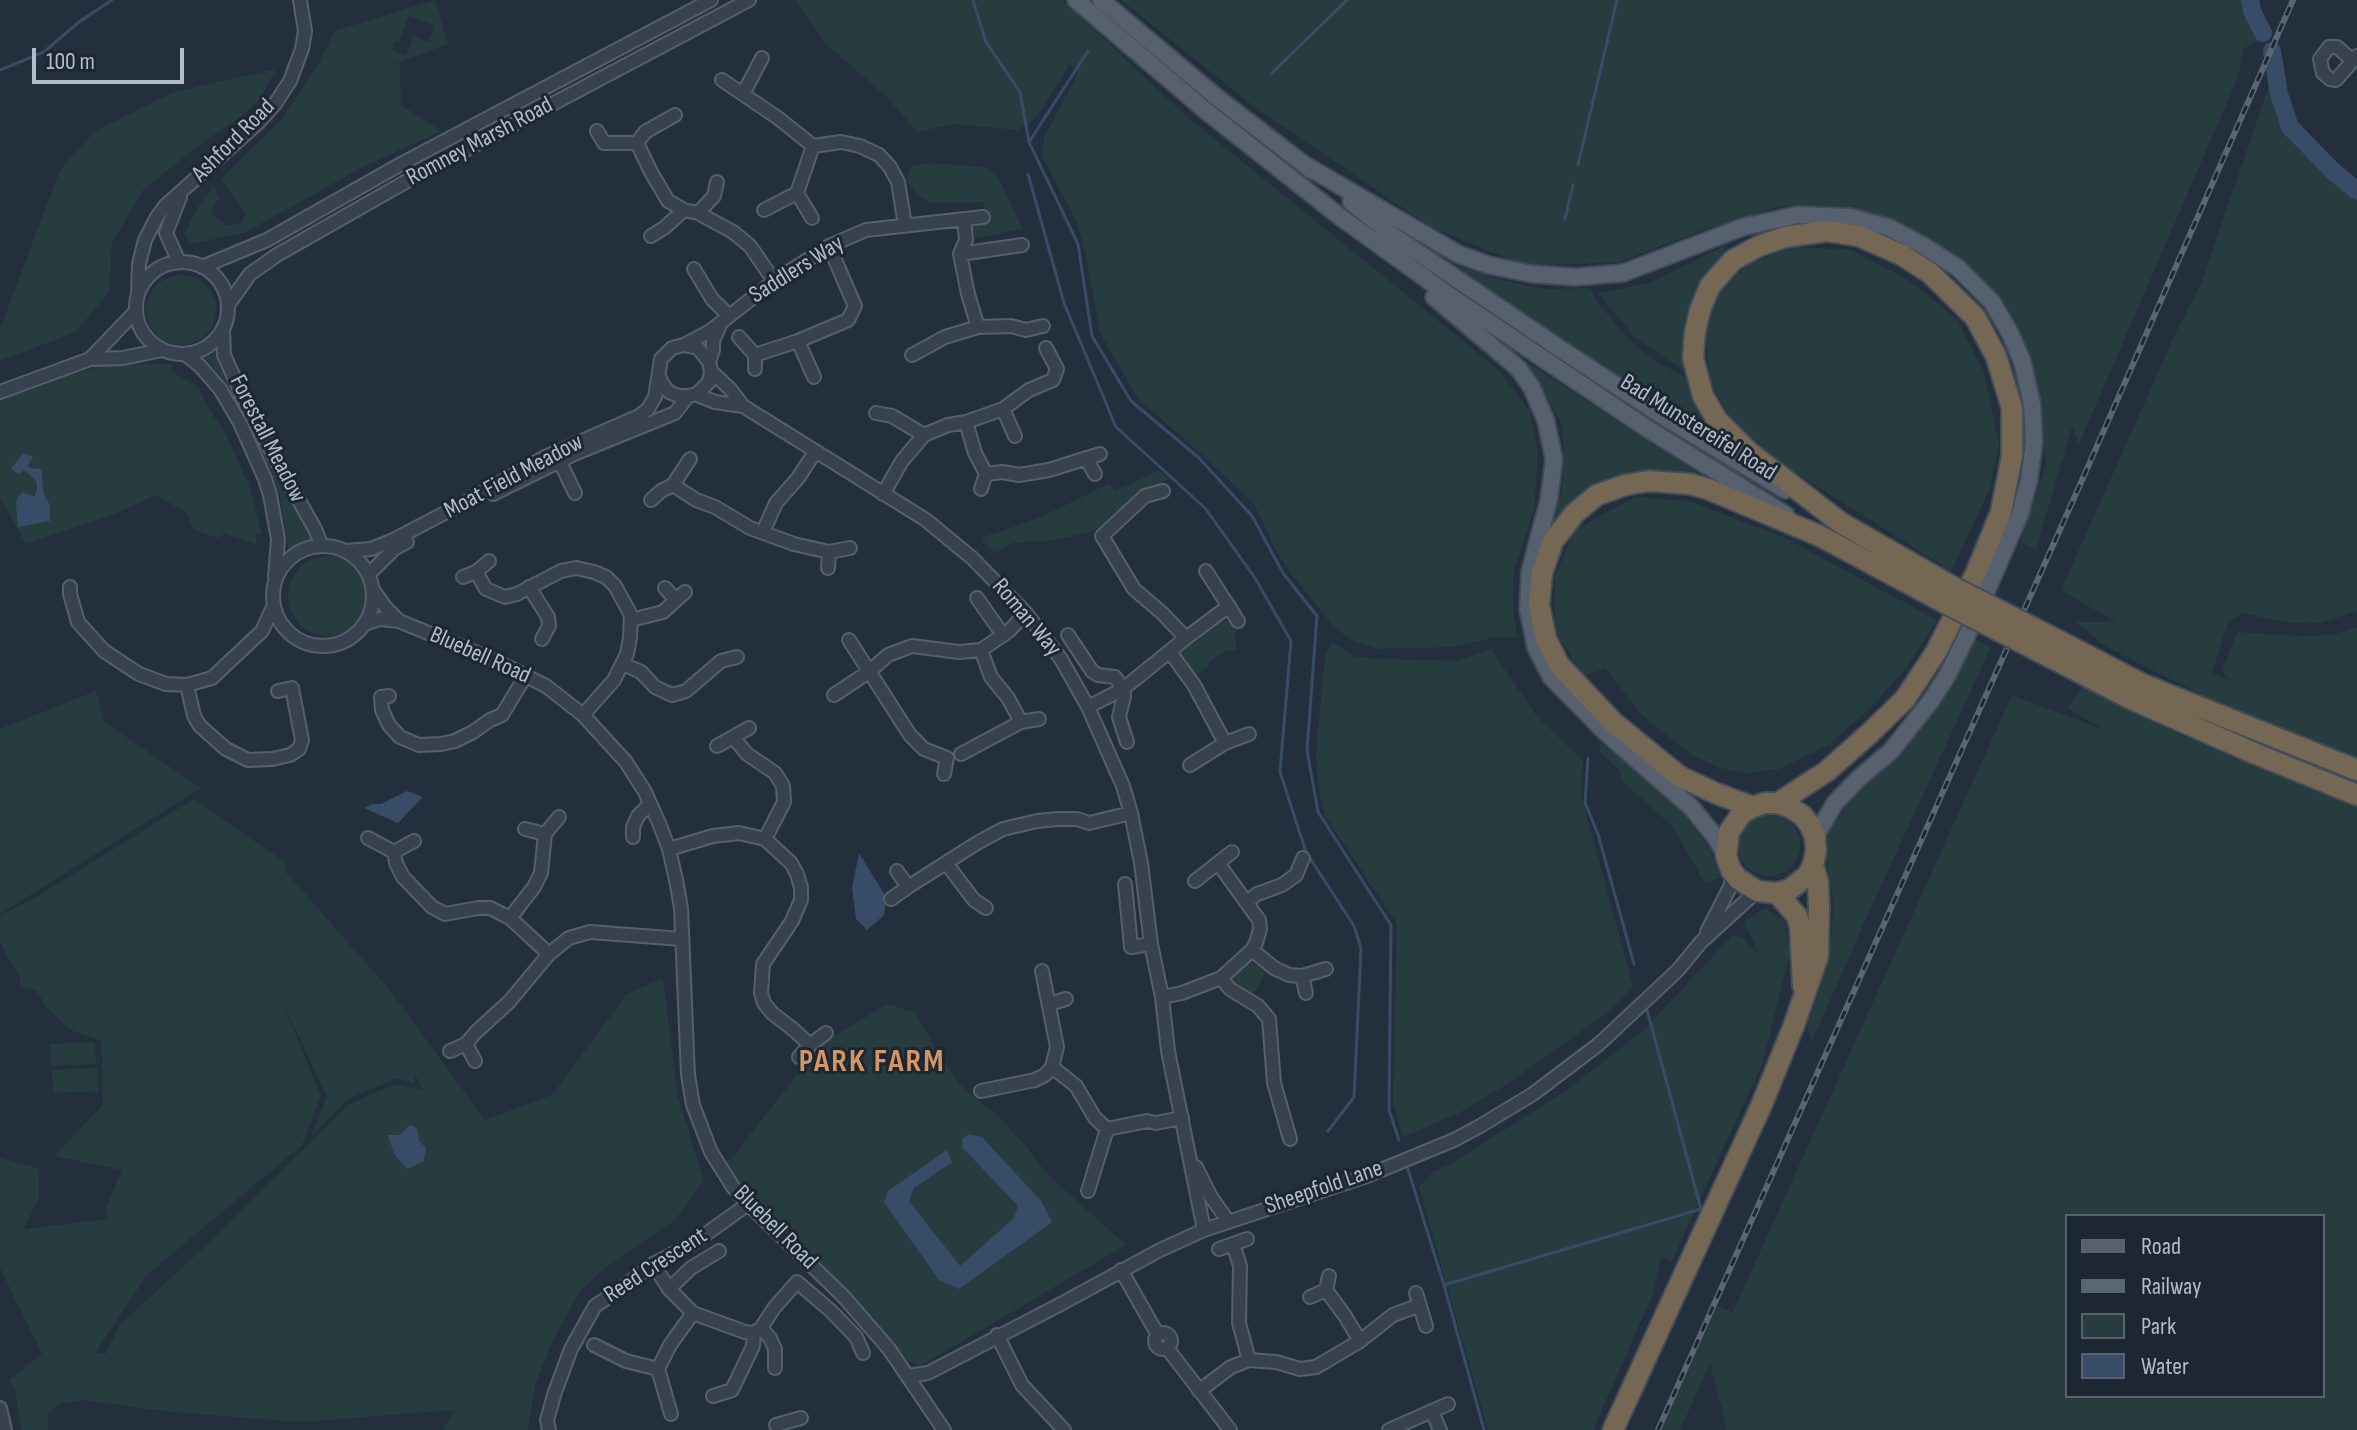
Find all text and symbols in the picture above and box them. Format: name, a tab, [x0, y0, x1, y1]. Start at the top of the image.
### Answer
scale bar	[36, 32, 188, 82]
text: 100 m	[46, 47, 95, 76]
street label: Romney Marsh Road	[402, 91, 558, 193]
street label: Ashford Road	[186, 93, 282, 189]
street label: Saddlers Way	[744, 230, 850, 310]
street label: Bad Munstereifel Road	[1615, 368, 1781, 488]
street label: Forestall Meadow	[223, 370, 311, 508]
street label: Moat Field Meadow	[440, 428, 588, 526]
street label: Roman Way	[985, 573, 1067, 663]
street label: Bluebell Road	[425, 621, 535, 691]
district label: PARK FARM	[799, 1044, 945, 1082]
street label: Sheepfold Lane	[1261, 1154, 1387, 1222]
street label: Bluebell Road	[727, 1180, 823, 1276]
legend	[2065, 1214, 2325, 1398]
street label: Reed Crescent	[599, 1222, 713, 1310]
text: Road	[2141, 1232, 2181, 1261]
text: Railway	[2141, 1272, 2201, 1301]
text: Park	[2141, 1312, 2176, 1341]
text: Water	[2141, 1352, 2189, 1381]

